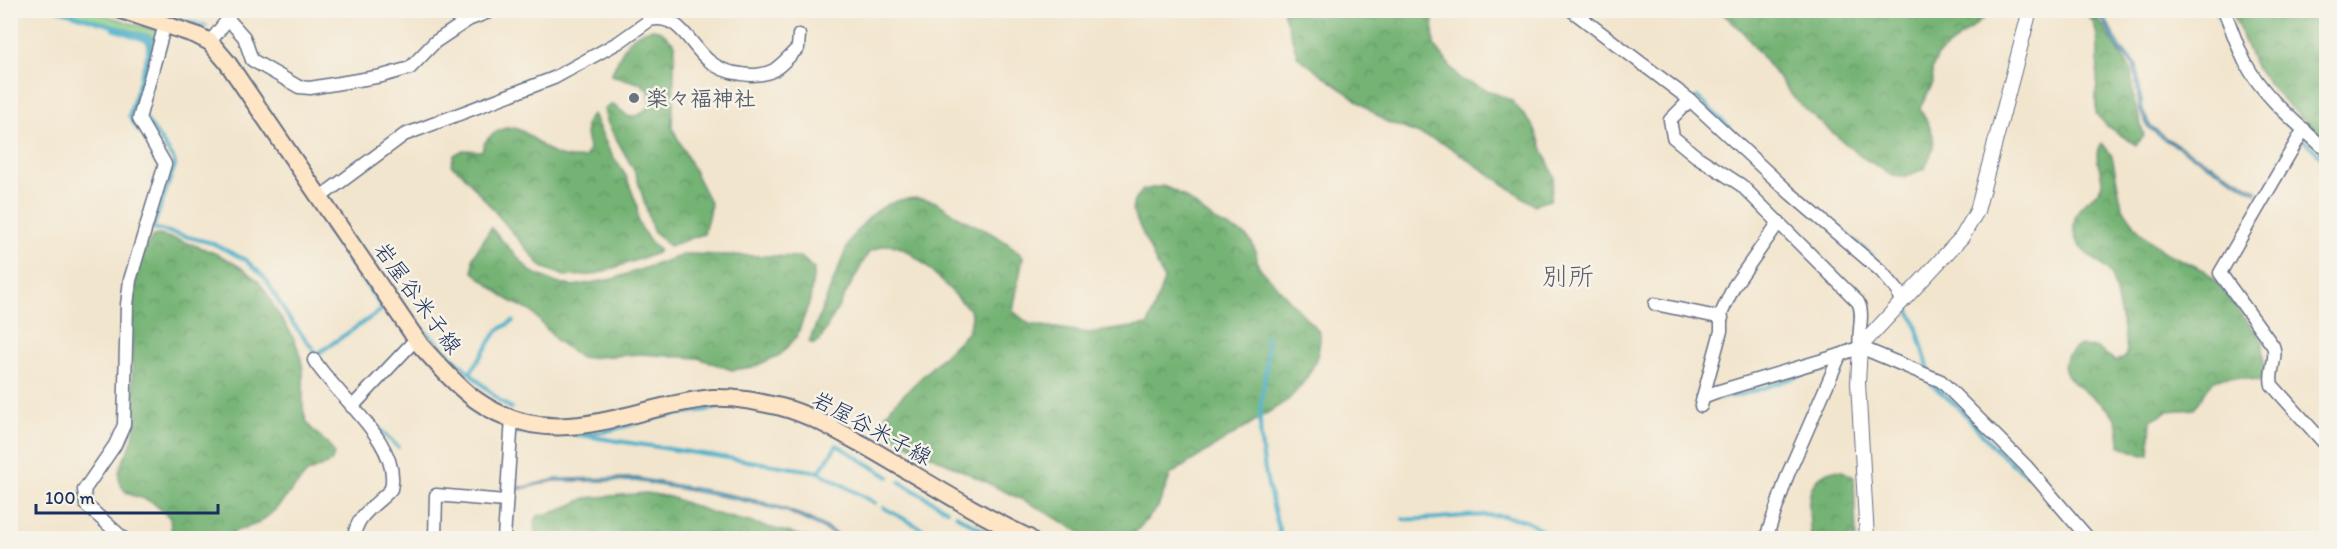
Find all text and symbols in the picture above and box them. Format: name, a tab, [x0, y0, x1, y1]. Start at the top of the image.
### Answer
place label: 楽々福神社	[646, 85, 756, 112]
marker: 楽々福神社	[627, 91, 641, 105]
street label: 岩屋谷米子線	[368, 237, 468, 359]
district label: 別所	[1542, 260, 1594, 292]
street label: 岩屋谷米子線	[807, 385, 937, 471]
scale bar	[36, 477, 218, 515]
text: 100 m	[45, 487, 95, 509]

